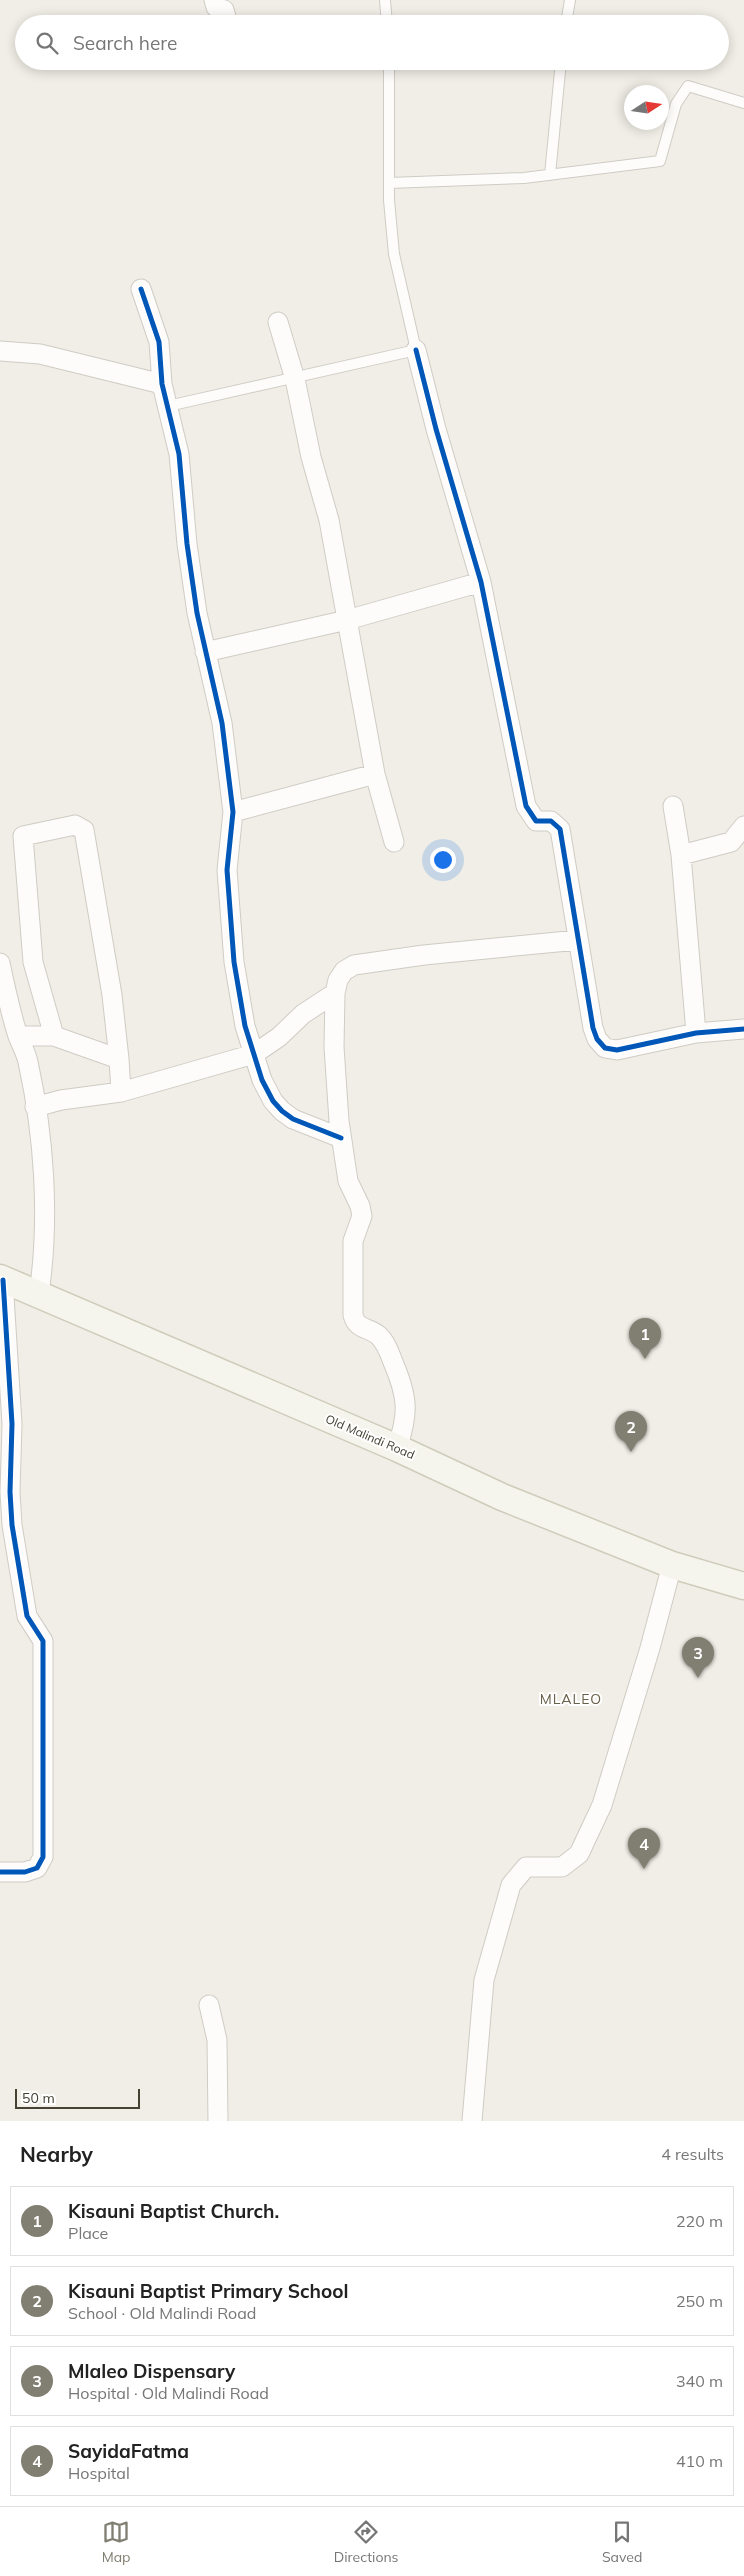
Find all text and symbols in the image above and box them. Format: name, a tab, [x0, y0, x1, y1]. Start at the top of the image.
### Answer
search box	[15, 15, 729, 70]
icon: search	[33, 29, 61, 57]
text: Search here	[73, 31, 177, 55]
north arrow	[624, 85, 669, 130]
your location	[430, 847, 456, 873]
pin: 1	[629, 1318, 661, 1359]
street label: Old Malindi Road	[323, 1411, 417, 1462]
pin: 2	[615, 1411, 647, 1452]
pin: 3	[682, 1637, 714, 1678]
district label: MLALEO	[540, 1690, 602, 1708]
pin: 4	[628, 1828, 660, 1869]
scale bar	[15, 2086, 140, 2109]
text: 50 m	[22, 2089, 55, 2107]
text: Nearby	[20, 2141, 93, 2167]
text: 4 results	[661, 2144, 724, 2164]
text: Kisauni Baptist Church.	[68, 2199, 279, 2223]
text: 1	[32, 2211, 42, 2231]
text: 220 m	[676, 2211, 723, 2231]
text: Place	[68, 2223, 108, 2243]
text: Kisauni Baptist Primary School	[68, 2279, 348, 2303]
text: 2	[32, 2291, 42, 2311]
text: 250 m	[676, 2291, 723, 2311]
text: School · Old Malindi Road	[68, 2303, 256, 2323]
text: Mlaleo Dispensary	[68, 2359, 235, 2383]
text: 3	[32, 2371, 42, 2391]
text: 340 m	[676, 2371, 723, 2391]
text: Hospital · Old Malindi Road	[68, 2383, 269, 2403]
text: SayidaFatma	[68, 2439, 189, 2463]
text: 4	[32, 2451, 42, 2471]
text: 410 m	[676, 2451, 723, 2471]
text: Hospital	[68, 2463, 130, 2483]
tab: Map	[102, 2518, 130, 2566]
tab: Directions	[334, 2518, 399, 2566]
tab: Saved	[602, 2518, 642, 2566]

